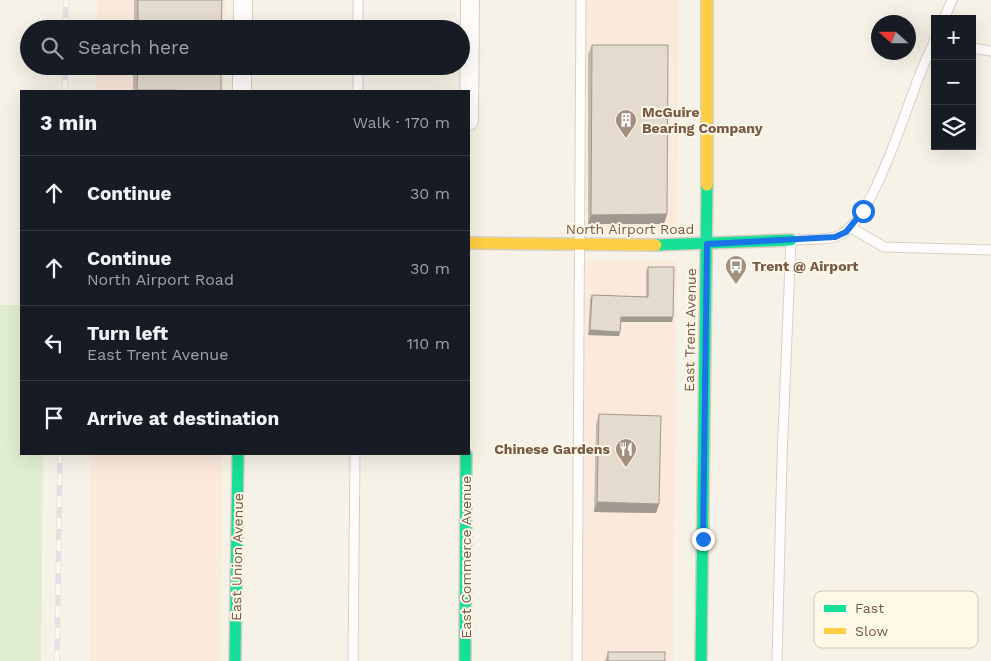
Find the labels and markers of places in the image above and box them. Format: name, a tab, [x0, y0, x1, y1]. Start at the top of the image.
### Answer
place label: McGuire Bearing Company	[642, 104, 763, 136]
building icon: McGuire Bearing Company	[614, 108, 638, 139]
bus stop icon: Trent @ Airport	[724, 254, 748, 285]
place label: Trent @ Airport	[752, 258, 859, 274]
restaurant icon: Chinese Gardens	[614, 437, 638, 468]
place label: Chinese Gardens	[494, 441, 611, 457]

